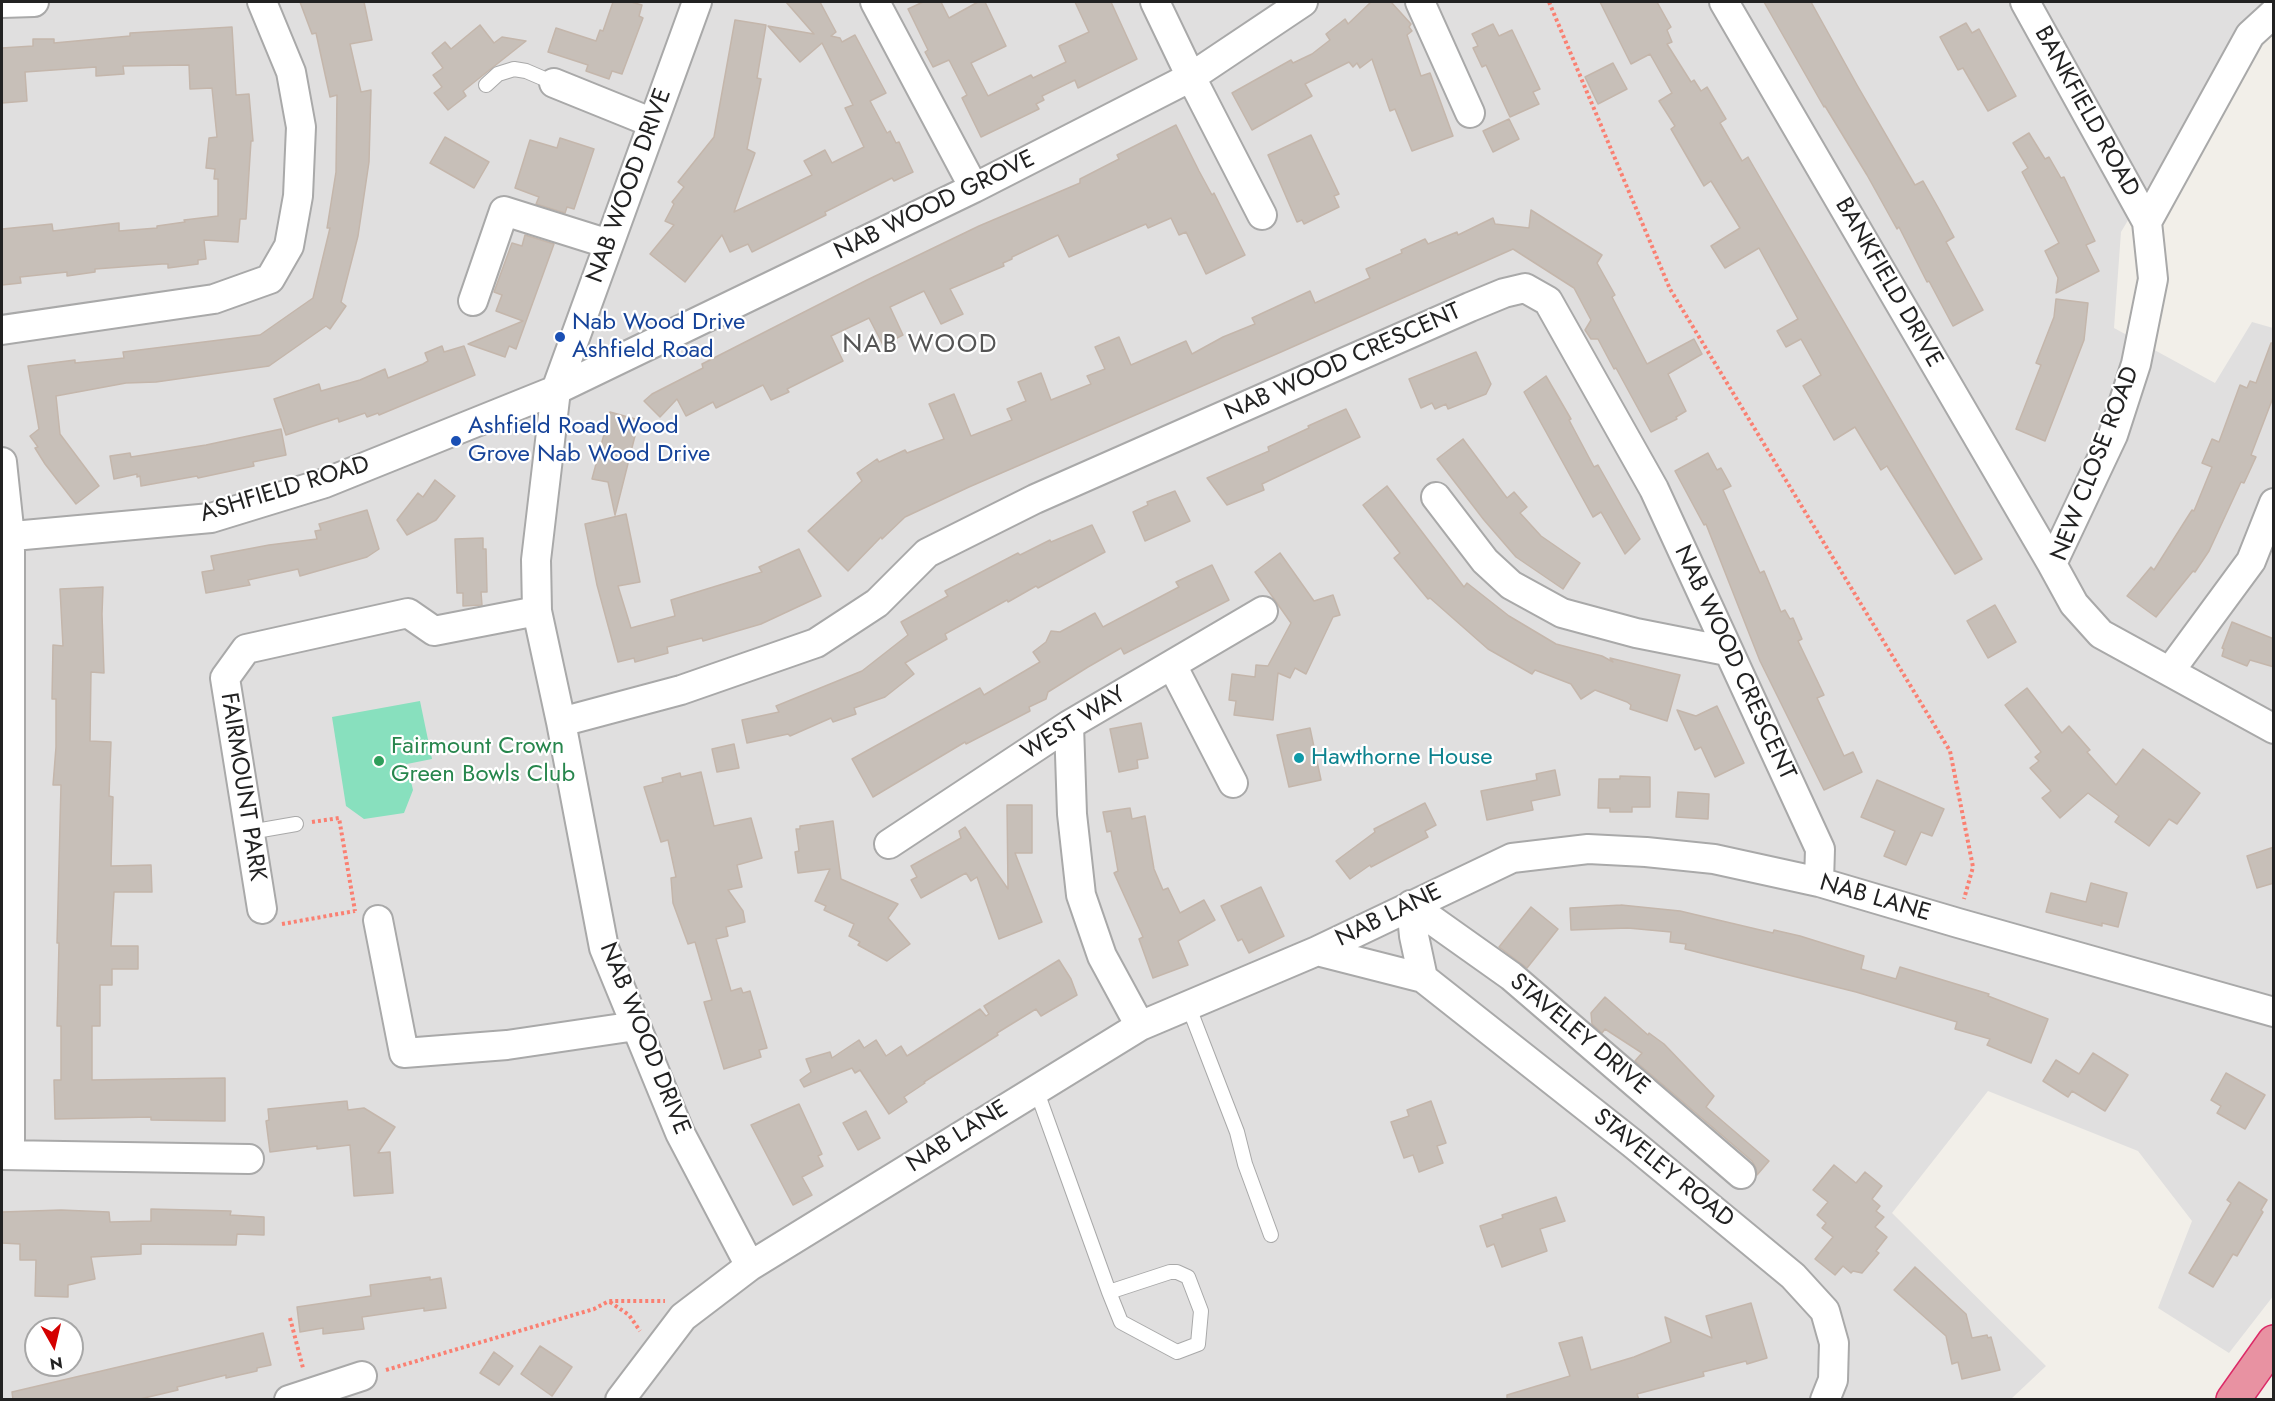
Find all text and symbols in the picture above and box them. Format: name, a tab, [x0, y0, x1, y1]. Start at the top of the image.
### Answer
street label: BANKFIELD ROAD	[2027, 22, 2145, 202]
street label: NAB WOOD DRIVE	[581, 85, 679, 287]
street label: NAB WOOD GROVE	[830, 145, 1040, 267]
street label: BANKFIELD DRIVE	[1828, 193, 1948, 373]
street label: NAB WOOD CRESCENT	[1220, 298, 1466, 428]
place label: Nab Wood Drive Ashfield Road	[572, 309, 745, 365]
marker: Nab Wood Drive Ashfield Road	[553, 330, 567, 344]
district label: NAB WOOD	[842, 330, 998, 362]
street label: NEW CLOSE ROAD	[2046, 363, 2146, 565]
place label: Ashfield Road Wood Grove Nab Wood Drive	[468, 413, 710, 469]
marker: Ashfield Road Wood Grove Nab Wood Drive	[449, 434, 463, 448]
street label: ASHFIELD ROAD	[197, 451, 373, 529]
street label: NAB WOOD CRESCENT	[1667, 541, 1801, 785]
street label: WEST WAY	[1017, 681, 1131, 767]
street label: FAIRMOUNT PARK	[213, 691, 271, 883]
place label: Fairmount Crown Green Bowls Club	[391, 733, 575, 789]
place label: Hawthorne House	[1311, 744, 1493, 772]
marker: Hawthorne House	[1292, 751, 1306, 765]
marker: Fairmount Crown Green Bowls Club	[372, 754, 386, 768]
street label: NAB LANE	[1816, 869, 1934, 929]
street label: NAB LANE	[1331, 878, 1447, 954]
street label: NAB WOOD DRIVE	[592, 939, 696, 1139]
street label: STAVELEY DRIVE	[1503, 968, 1655, 1102]
street label: NAB LANE	[902, 1095, 1014, 1179]
street label: STAVELEY ROAD	[1587, 1103, 1739, 1235]
north arrow	[24, 1317, 84, 1377]
text: N	[48, 1351, 64, 1376]

